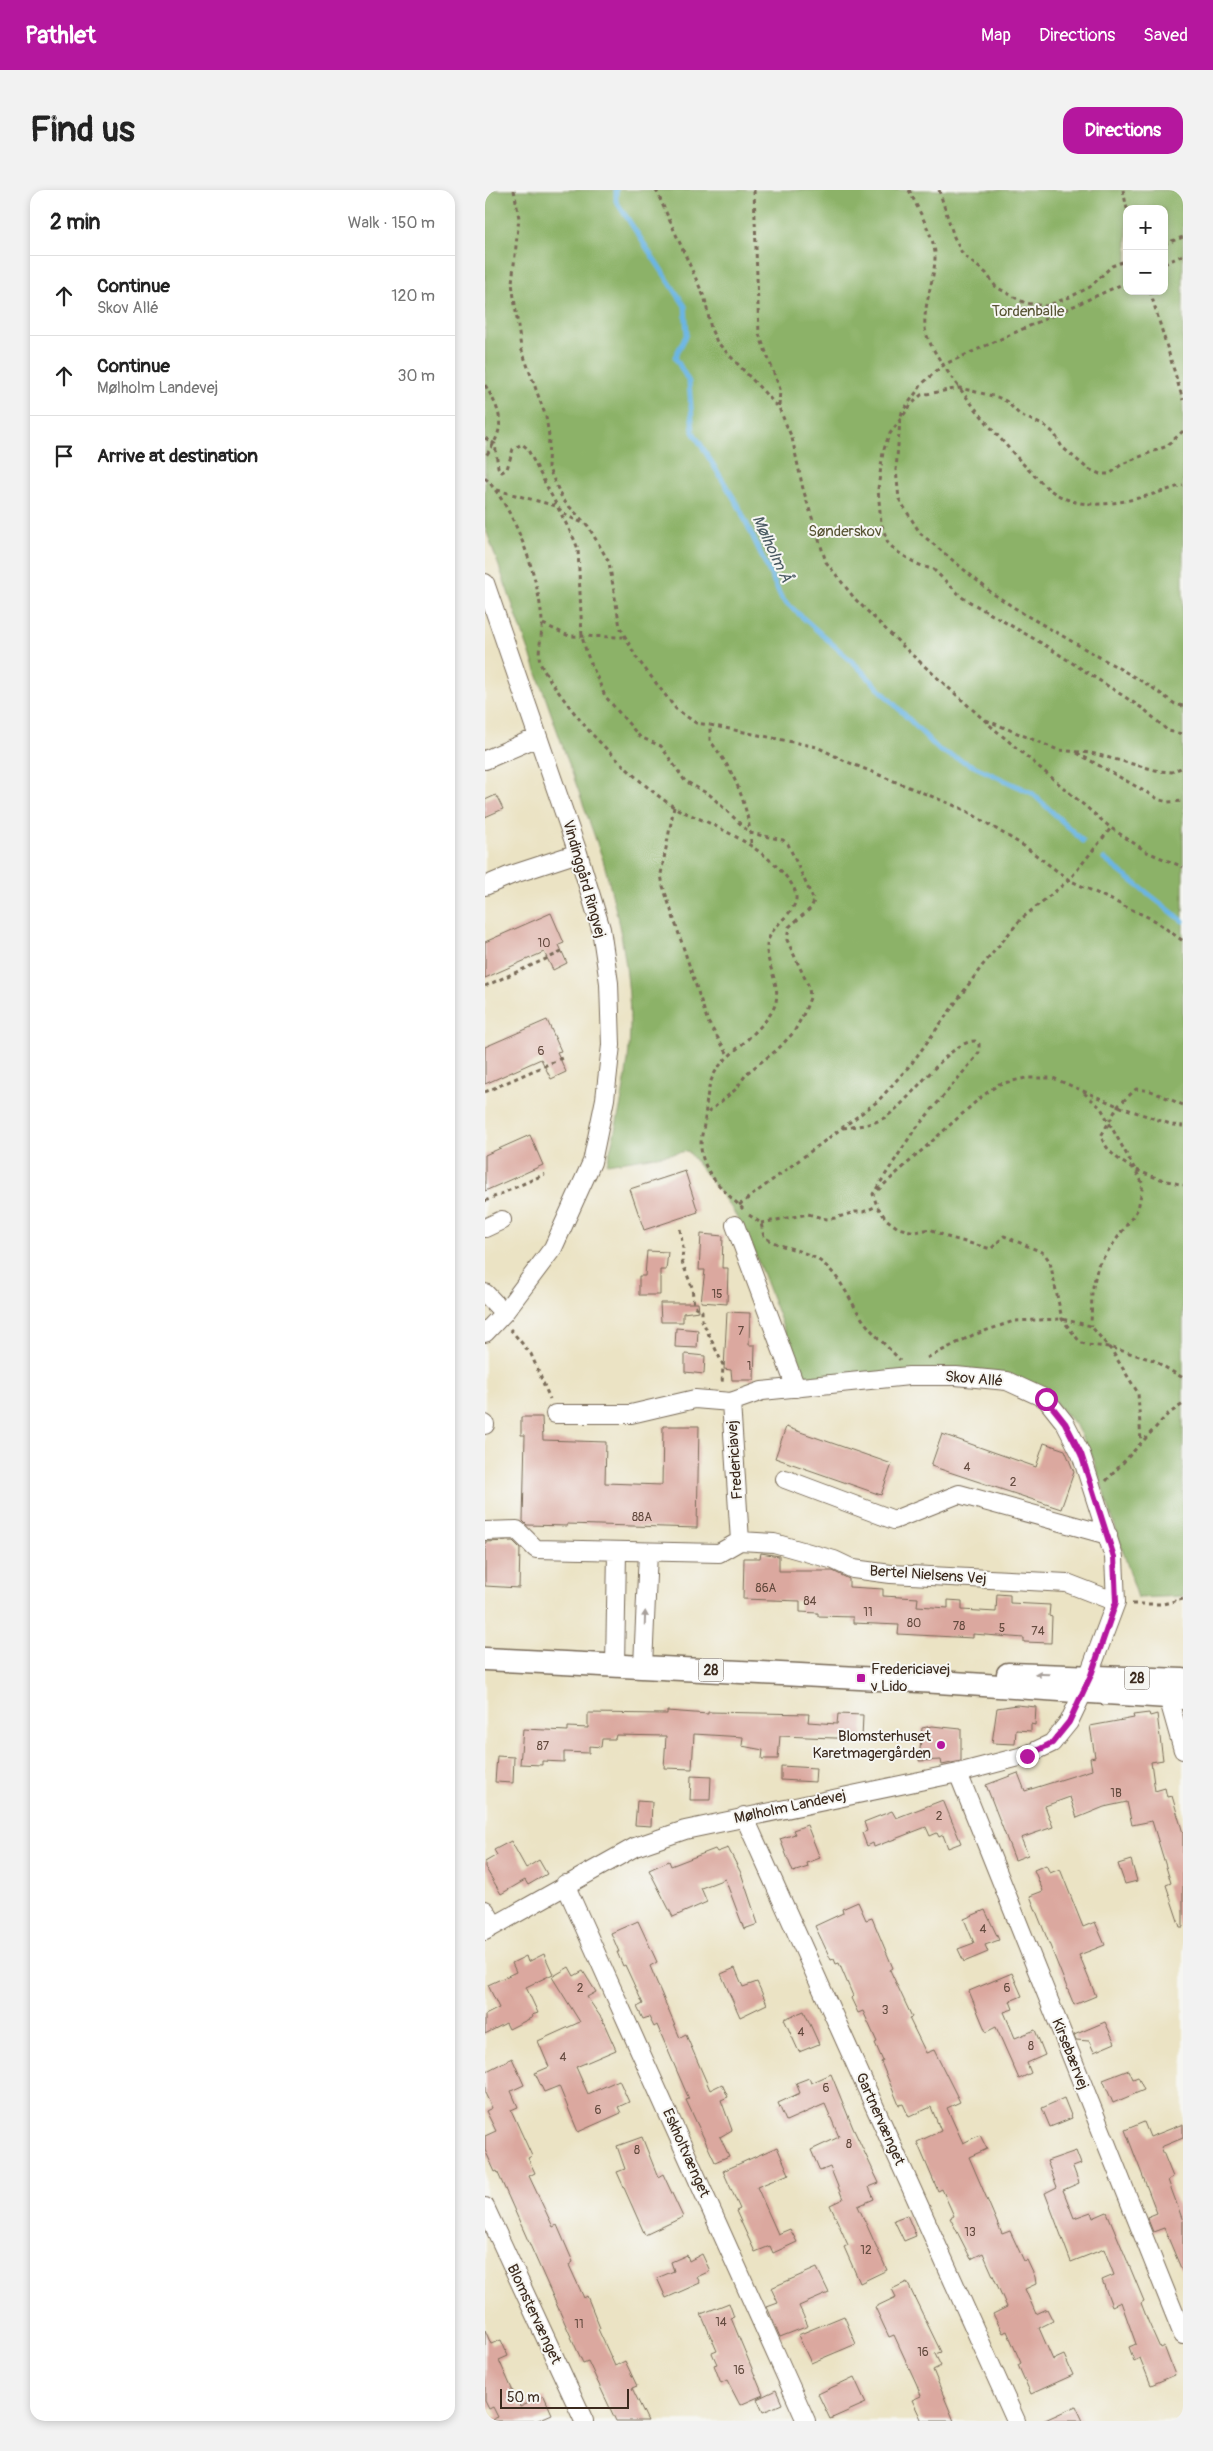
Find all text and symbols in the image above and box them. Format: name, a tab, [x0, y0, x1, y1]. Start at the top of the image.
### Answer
text: Pathlet	[25, 21, 96, 50]
text: Map	[981, 24, 1011, 47]
text: Directions	[1039, 24, 1115, 47]
text: Saved	[1143, 24, 1188, 47]
button: Directions	[1063, 107, 1183, 154]
text: Find us	[30, 108, 135, 152]
map controls	[1123, 205, 1168, 295]
button: +	[1123, 205, 1168, 250]
text: 2 min	[50, 209, 100, 236]
text: Walk · 150 m	[348, 213, 435, 233]
button: −	[1123, 250, 1168, 295]
text: Continue	[97, 274, 170, 298]
icon: ahead	[50, 282, 78, 310]
text: 120 m	[391, 286, 435, 306]
text: Skov Allé	[97, 298, 159, 318]
park label: Tordenballe	[992, 302, 1065, 321]
text: Continue	[97, 354, 170, 378]
icon: ahead	[50, 362, 78, 390]
text: 30 m	[397, 366, 435, 386]
text: Mølholm Landevej	[97, 378, 218, 398]
icon: arrive	[50, 442, 78, 470]
text: Arrive at destination	[97, 444, 258, 468]
water label: Mølholm Å	[748, 512, 797, 586]
park label: Sønderskov	[808, 522, 882, 541]
street label: Vindinggård Ringvej	[558, 818, 610, 940]
house number: 10	[538, 936, 550, 951]
house number: 6	[538, 1044, 545, 1059]
house number: 15	[711, 1287, 723, 1302]
house number: 7	[738, 1324, 745, 1339]
house number: 1	[747, 1359, 751, 1374]
street label: Skov Allé	[944, 1367, 1004, 1391]
route start	[1035, 1388, 1058, 1411]
street label: Fredericiavej	[723, 1420, 747, 1500]
house number: 4	[964, 1460, 971, 1475]
house number: 2	[1010, 1475, 1017, 1490]
house number: 88A	[632, 1510, 652, 1525]
street label: Bertel Nielsens Vej	[869, 1561, 987, 1589]
house number: 86A	[756, 1581, 777, 1596]
house number: 84	[803, 1594, 817, 1609]
house number: 11	[863, 1605, 873, 1620]
one-way arrow	[642, 1609, 650, 1625]
house number: 80	[907, 1616, 921, 1631]
house number: 78	[953, 1619, 965, 1634]
house number: 5	[999, 1621, 1005, 1636]
house number: 74	[1031, 1624, 1045, 1639]
road number: 28	[699, 1658, 723, 1682]
place label: Fredericiavej v Lido	[870, 1660, 950, 1696]
road number: 28	[1125, 1666, 1149, 1690]
one-way arrow	[1034, 1670, 1050, 1678]
marker: Fredericiavej v Lido	[855, 1672, 867, 1684]
place label: Blomsterhuset Karetmagergården	[812, 1727, 932, 1763]
house number: 87	[537, 1739, 550, 1754]
marker: Blomsterhuset Karetmagergården	[935, 1739, 947, 1751]
route end	[1016, 1745, 1039, 1768]
street label: Mølholm Landevej	[732, 1786, 848, 1828]
house number: 1B	[1110, 1786, 1122, 1801]
house number: 2	[936, 1809, 943, 1824]
house number: 4	[980, 1922, 987, 1937]
house number: 2	[577, 1981, 584, 1996]
house number: 6	[1004, 1981, 1011, 1996]
house number: 3	[882, 2003, 889, 2018]
street label: Kirsebærvej	[1047, 2016, 1093, 2092]
house number: 4	[798, 2025, 805, 2040]
house number: 8	[1028, 2039, 1034, 2054]
house number: 4	[560, 2050, 567, 2065]
street label: Gartnervænget	[851, 2070, 909, 2169]
house number: 6	[823, 2081, 830, 2096]
house number: 6	[595, 2103, 602, 2118]
street label: Eskholtvænget	[658, 2106, 714, 2201]
house number: 8	[846, 2137, 852, 2152]
house number: 8	[634, 2143, 640, 2158]
house number: 13	[964, 2225, 976, 2240]
house number: 12	[860, 2243, 872, 2258]
street label: Blomstervænget	[503, 2261, 566, 2368]
house number: 14	[715, 2315, 727, 2330]
house number: 11	[574, 2317, 584, 2332]
house number: 16	[917, 2345, 929, 2360]
house number: 16	[733, 2363, 745, 2378]
scale bar	[500, 2386, 629, 2409]
text: 50 m	[507, 2389, 540, 2406]

